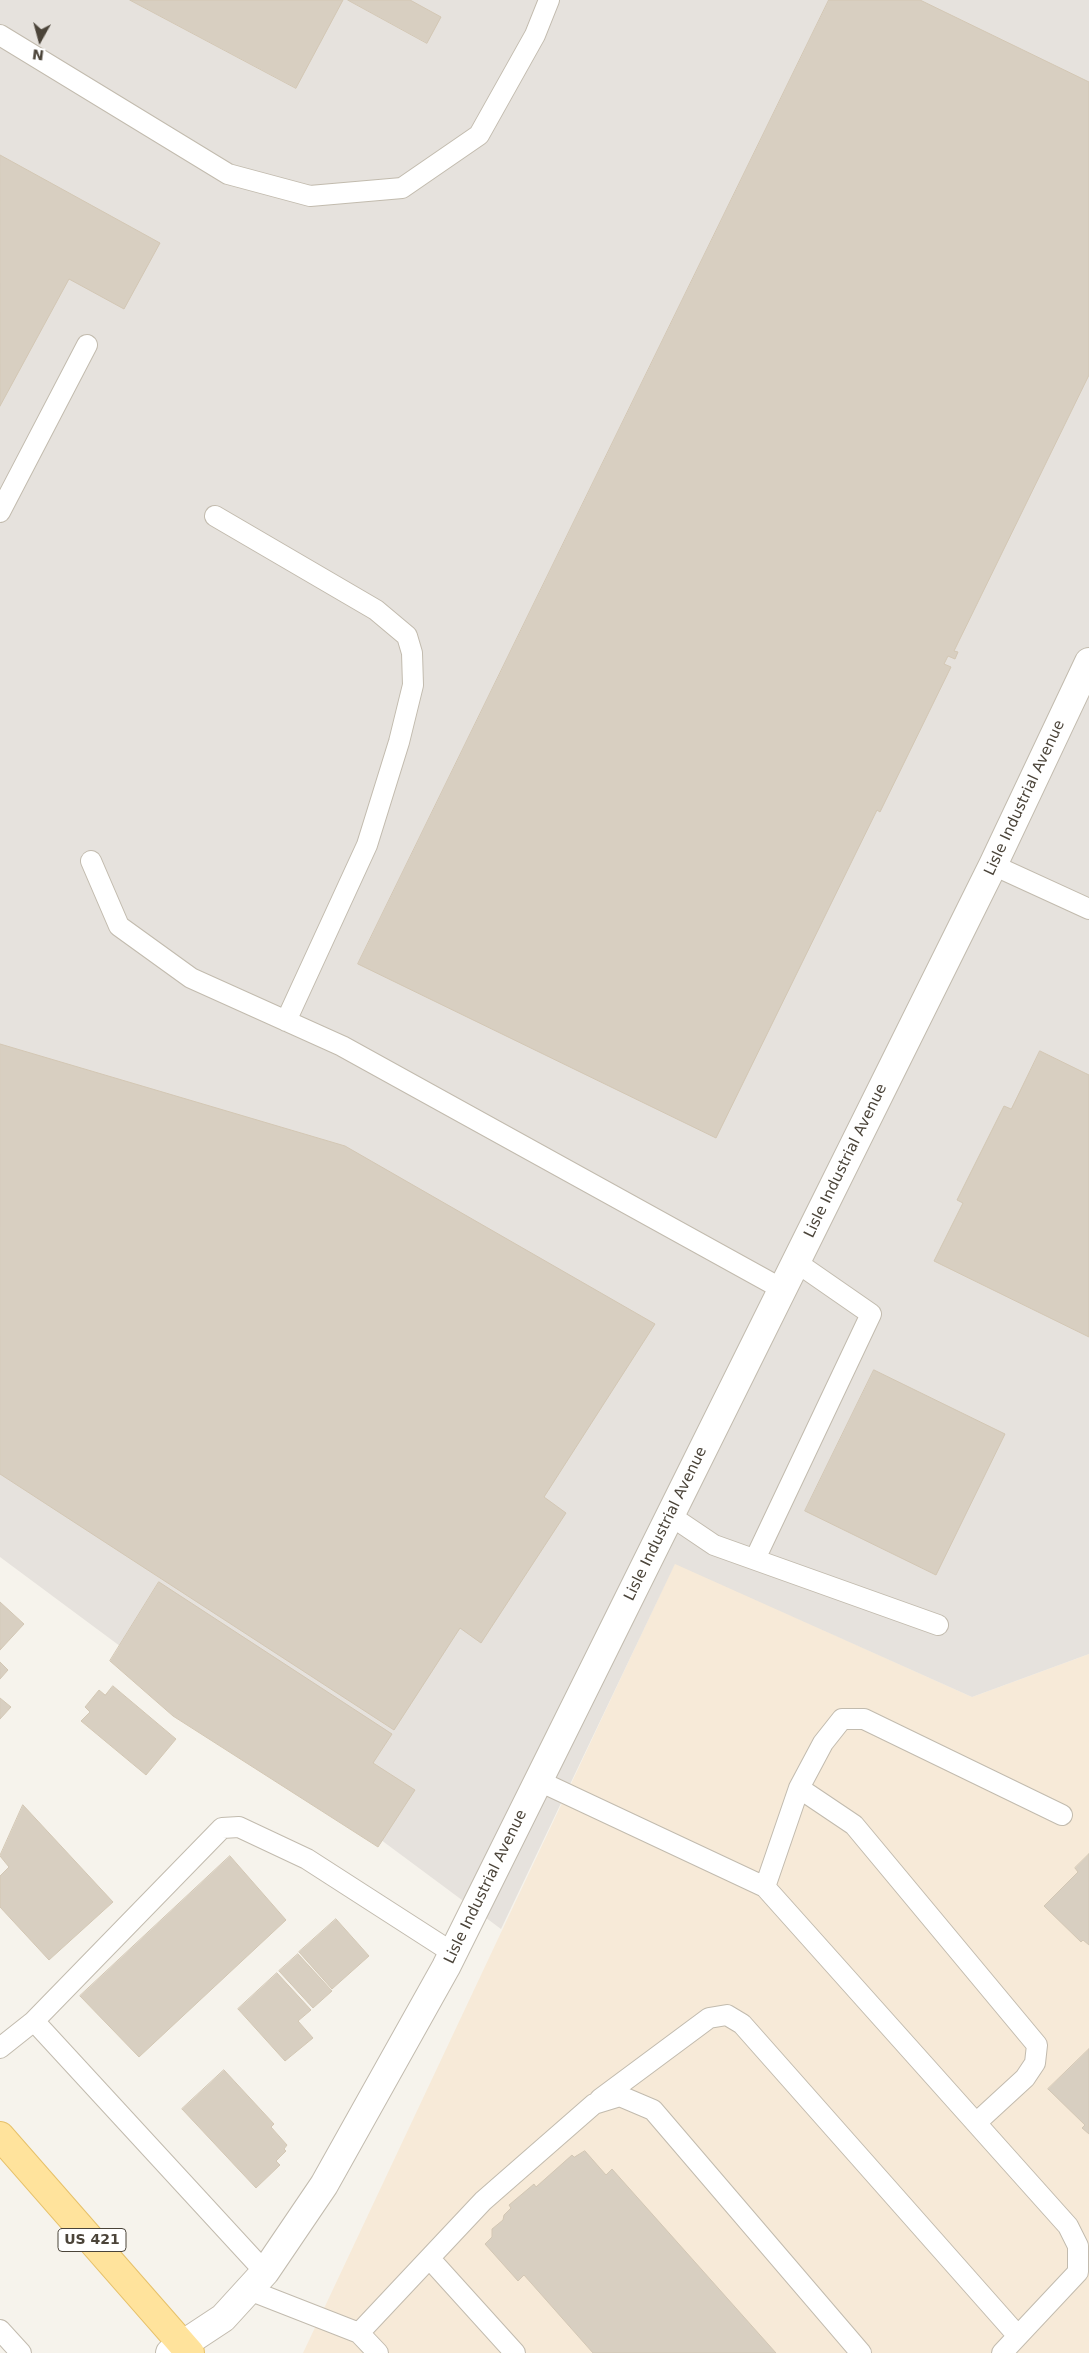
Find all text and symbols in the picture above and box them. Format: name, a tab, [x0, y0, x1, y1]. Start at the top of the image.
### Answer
north arrow	[15, 15, 65, 65]
text: N	[31, 46, 45, 64]
street label: Lisle Industrial Avenue	[981, 717, 1069, 879]
street label: Lisle Industrial Avenue	[801, 1081, 891, 1241]
street label: Lisle Industrial Avenue	[621, 1444, 711, 1604]
street label: Lisle Industrial Avenue	[441, 1807, 531, 1967]
road number: US 421	[58, 2228, 126, 2252]

